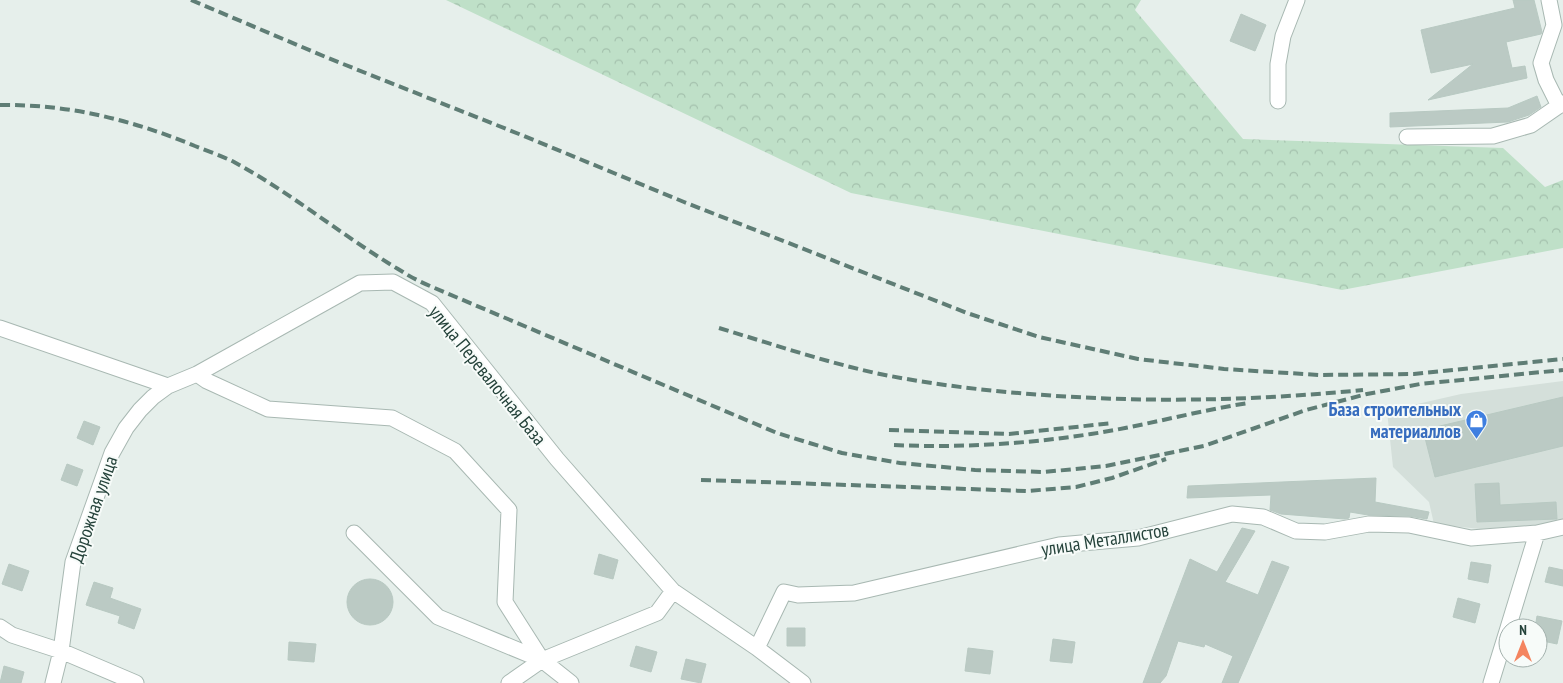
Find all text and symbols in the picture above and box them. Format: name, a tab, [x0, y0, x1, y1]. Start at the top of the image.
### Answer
street label: улица Перевалочная База	[424, 300, 552, 450]
place label: База cтроительных материаллов	[1328, 397, 1462, 443]
shop icon: База cтроительных материаллов	[1465, 408, 1489, 439]
street label: Дорожная улица	[64, 453, 122, 565]
street label: улица Металлистов	[1040, 517, 1170, 561]
north arrow	[1498, 618, 1548, 668]
text: N	[1519, 621, 1527, 639]

